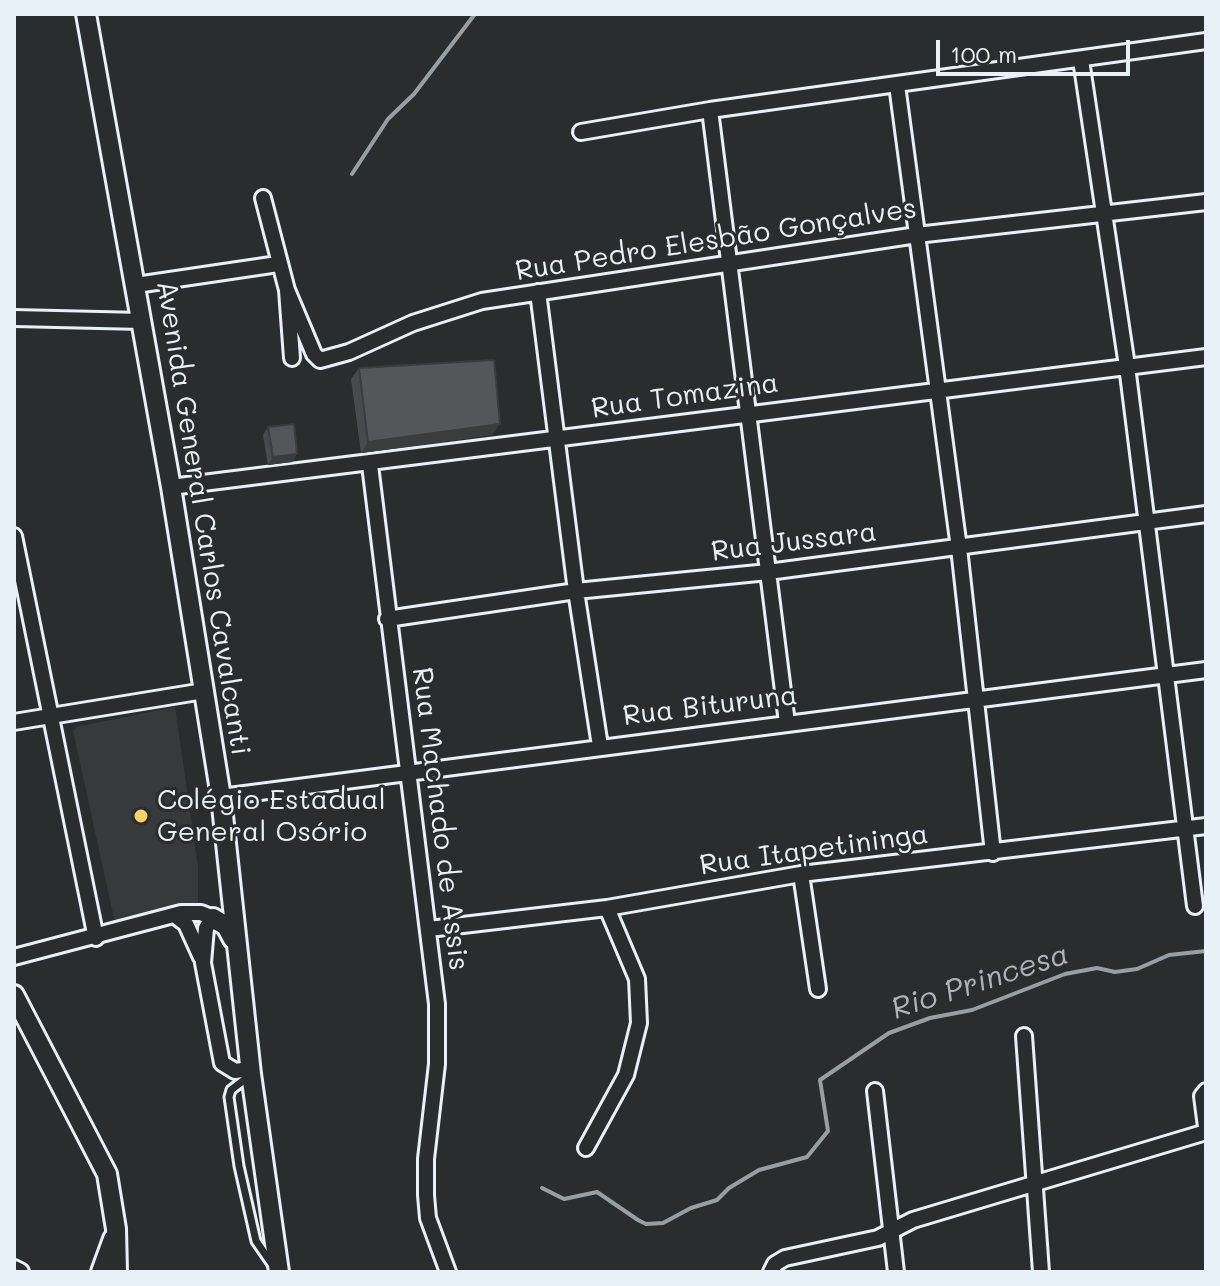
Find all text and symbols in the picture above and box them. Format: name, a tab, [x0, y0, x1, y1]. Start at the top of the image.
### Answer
scale bar	[940, 24, 1134, 74]
text: 100 m	[950, 38, 1017, 69]
street label: Rua Pedro Elesbão Gonçalves	[513, 192, 919, 288]
street label: Avenida General Carlos Cavalcanti	[149, 278, 257, 758]
street label: Rua Tomazina	[589, 366, 781, 426]
street label: Rua Jussara	[709, 515, 879, 569]
street label: Rua Machado de Assis	[405, 665, 475, 973]
street label: Rua Bituruna	[621, 679, 799, 733]
place label: Colégio Estadual General Osório	[157, 783, 386, 849]
marker: Colégio Estadual General Osório	[132, 807, 150, 825]
street label: Rua Itapetininga	[698, 817, 930, 883]
water label: Rio Princesa	[887, 936, 1073, 1028]

